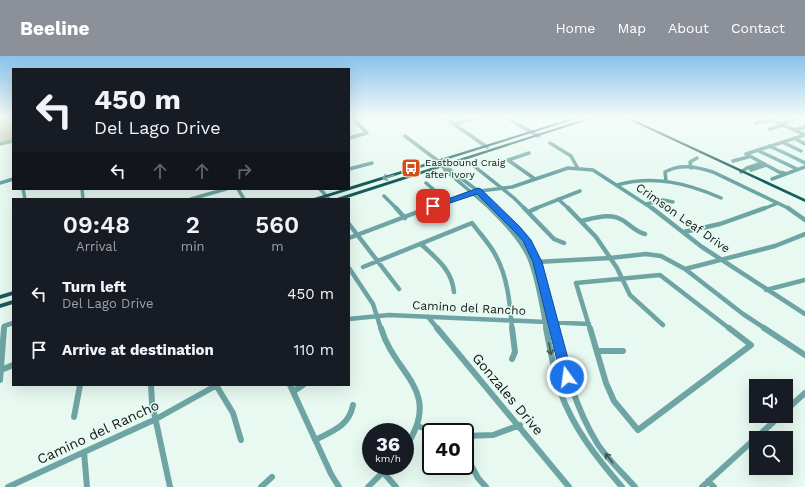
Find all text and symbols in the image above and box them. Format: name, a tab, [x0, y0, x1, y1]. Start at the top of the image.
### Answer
text: Beeline	[20, 17, 90, 40]
text: Home	[555, 20, 595, 36]
text: Map	[617, 20, 646, 36]
text: About	[668, 20, 709, 36]
text: Contact	[731, 20, 785, 36]
text: 450 m	[94, 83, 181, 116]
icon: left	[28, 84, 80, 136]
text: Del Lago Drive	[94, 117, 221, 138]
bus stop icon: Eastbound Craig after Ivory	[400, 157, 422, 179]
place label: Eastbound Craig after Ivory	[425, 157, 506, 180]
icon: left	[107, 160, 129, 182]
icon: ahead	[149, 160, 171, 182]
icon: ahead	[191, 160, 213, 182]
icon: right	[233, 160, 255, 182]
one-way arrow	[382, 174, 395, 181]
street label: Crimson Leaf Drive	[633, 180, 733, 256]
pin	[416, 189, 450, 223]
icon: arrive	[422, 195, 444, 217]
text: 09:48	[63, 211, 130, 239]
text: 2	[186, 211, 200, 239]
text: 560	[255, 211, 299, 239]
text: Arrival	[76, 239, 117, 254]
text: min	[181, 239, 205, 254]
text: m	[271, 239, 284, 254]
text: Turn left	[62, 278, 126, 296]
icon: left	[28, 283, 50, 305]
text: 450 m	[287, 285, 334, 303]
text: Del Lago Drive	[62, 296, 153, 311]
street label: Camino del Rancho	[412, 298, 526, 318]
icon: arrive	[28, 339, 50, 361]
text: Arrive at destination	[62, 341, 214, 359]
text: 110 m	[294, 341, 334, 359]
one-way arrow	[547, 342, 555, 355]
street label: Gonzales Drive	[469, 350, 547, 438]
position arrow	[546, 356, 588, 398]
map controls	[749, 379, 793, 475]
button: sound	[749, 379, 793, 423]
street label: Camino del Rancho	[34, 397, 162, 467]
speed limit sign: 40	[422, 423, 474, 475]
button: search	[749, 431, 793, 475]
text: 36	[376, 432, 400, 456]
one-way arrow	[605, 452, 614, 463]
text: km/h	[375, 453, 401, 464]

